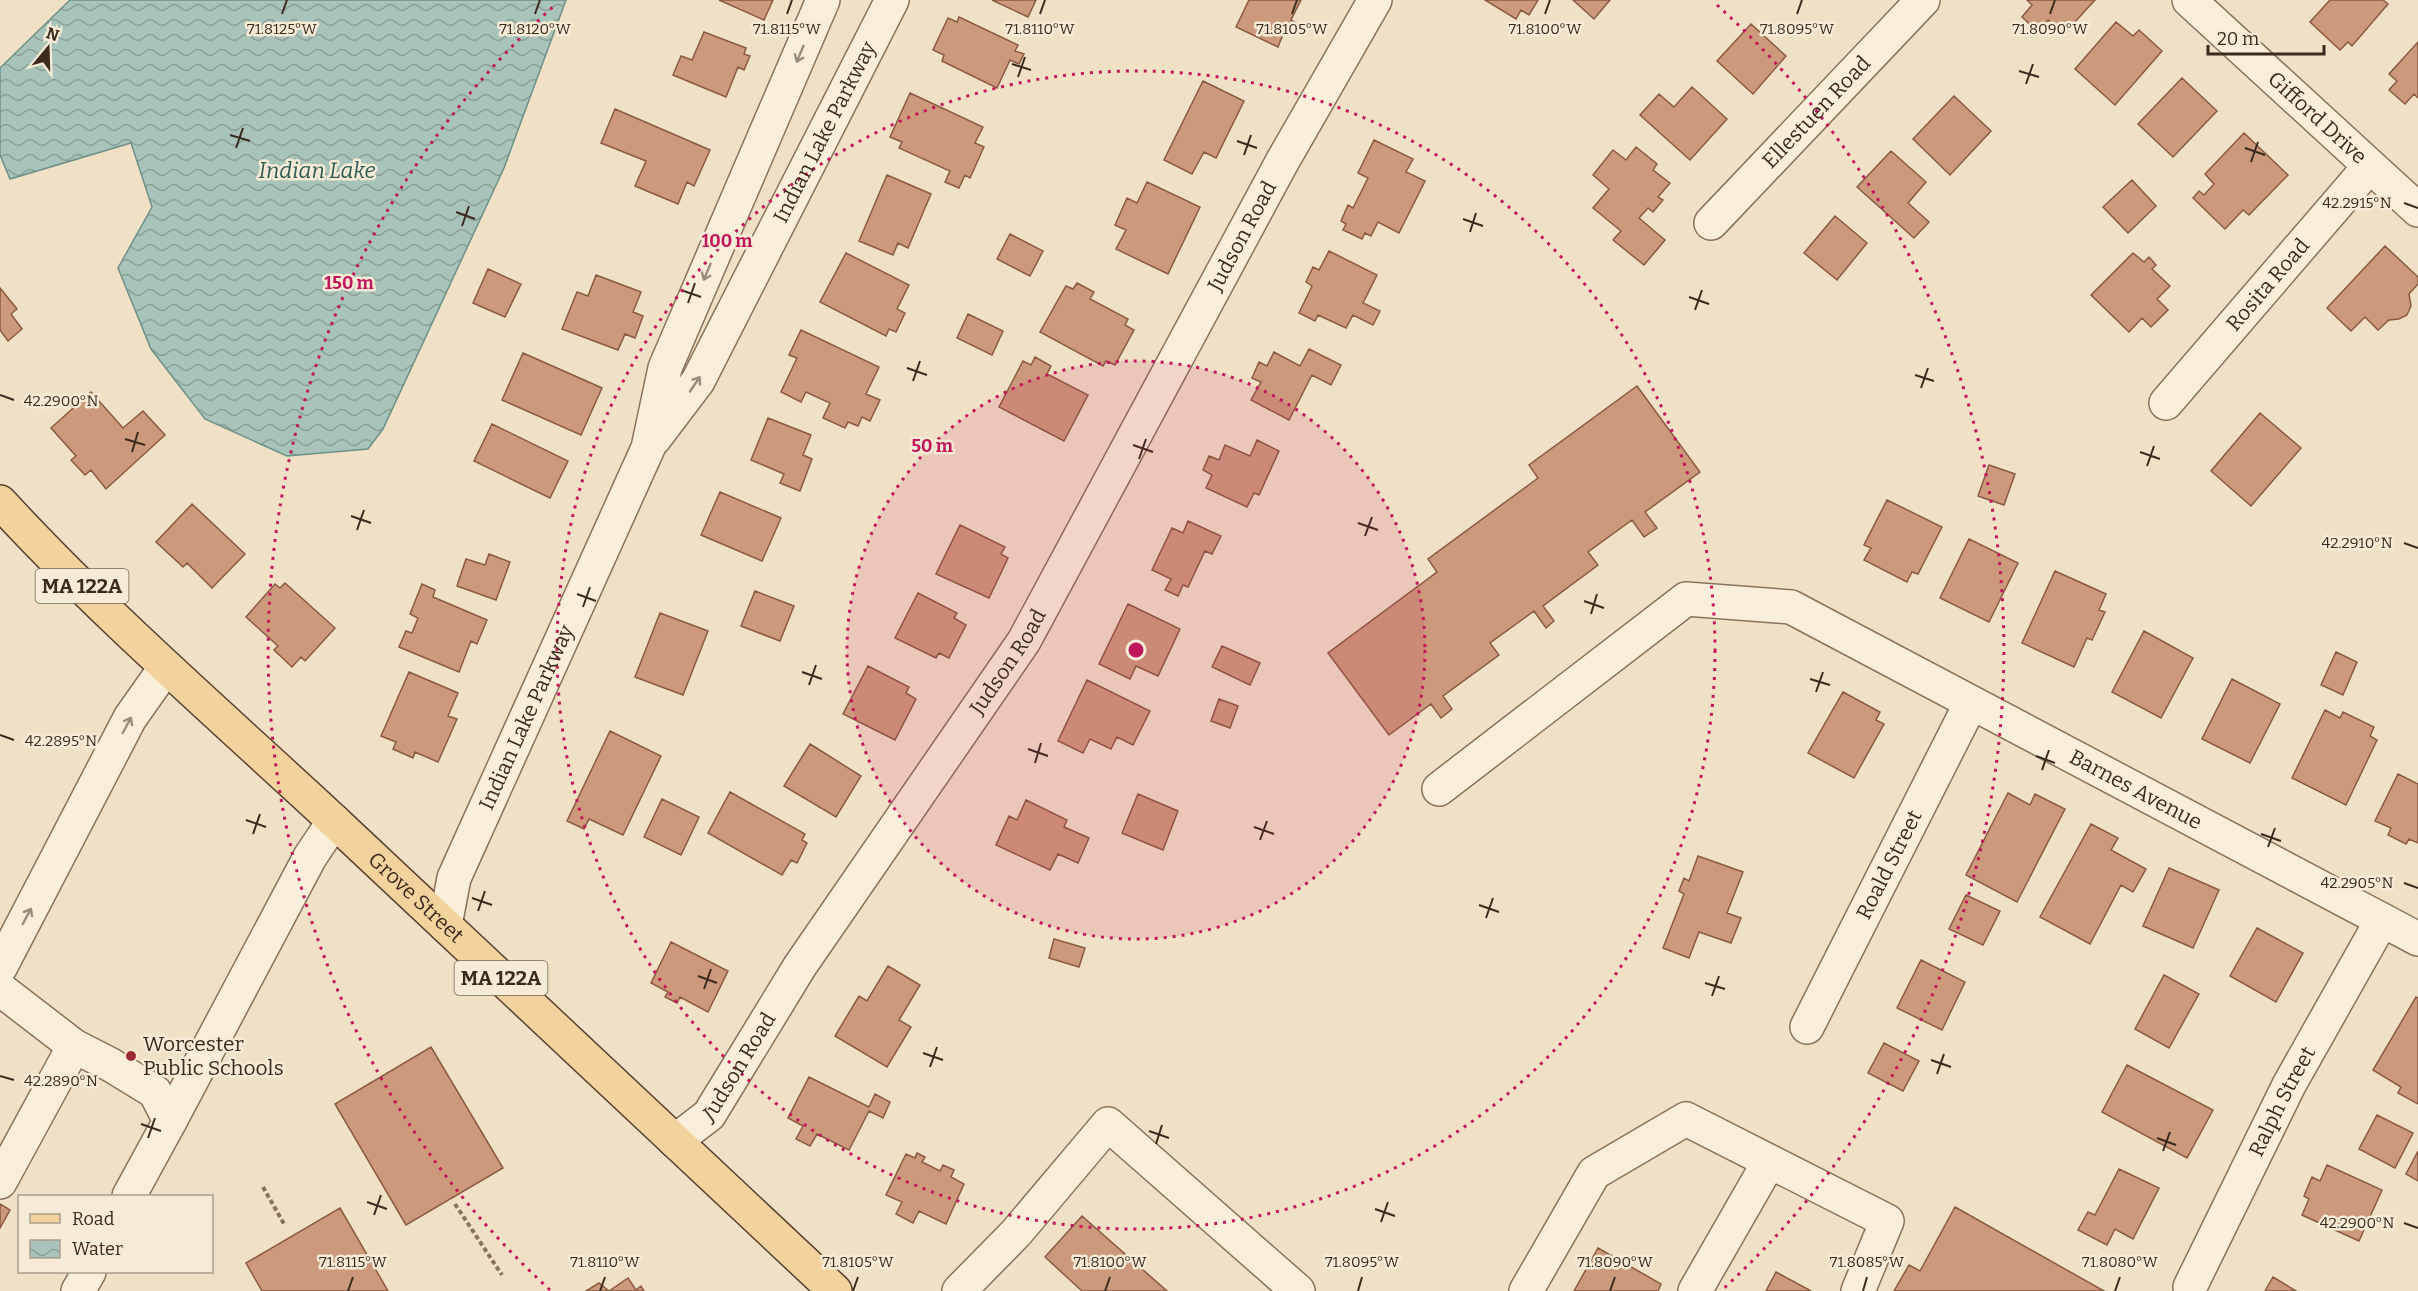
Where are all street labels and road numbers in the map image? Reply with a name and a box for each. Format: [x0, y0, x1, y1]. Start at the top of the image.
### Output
street label: Indian Lake Parkway [768, 36, 882, 227]
street label: Ellestuen Road [1757, 50, 1876, 174]
street label: Gifford Drive [2262, 66, 2372, 169]
street label: Judson Road [1201, 177, 1282, 296]
street label: Rosita Road [2221, 233, 2315, 337]
road number: MA 122A [36, 569, 128, 603]
street label: Judson Road [964, 604, 1052, 721]
street label: Indian Lake Parkway [473, 620, 580, 814]
street label: Barnes Avenue [2065, 744, 2207, 835]
street label: Roald Street [1851, 805, 1928, 924]
street label: Grove Street [363, 846, 470, 949]
road number: MA 122A [454, 961, 548, 995]
street label: Judson Road [698, 1008, 781, 1128]
street label: Ralph Street [2243, 1042, 2321, 1161]

